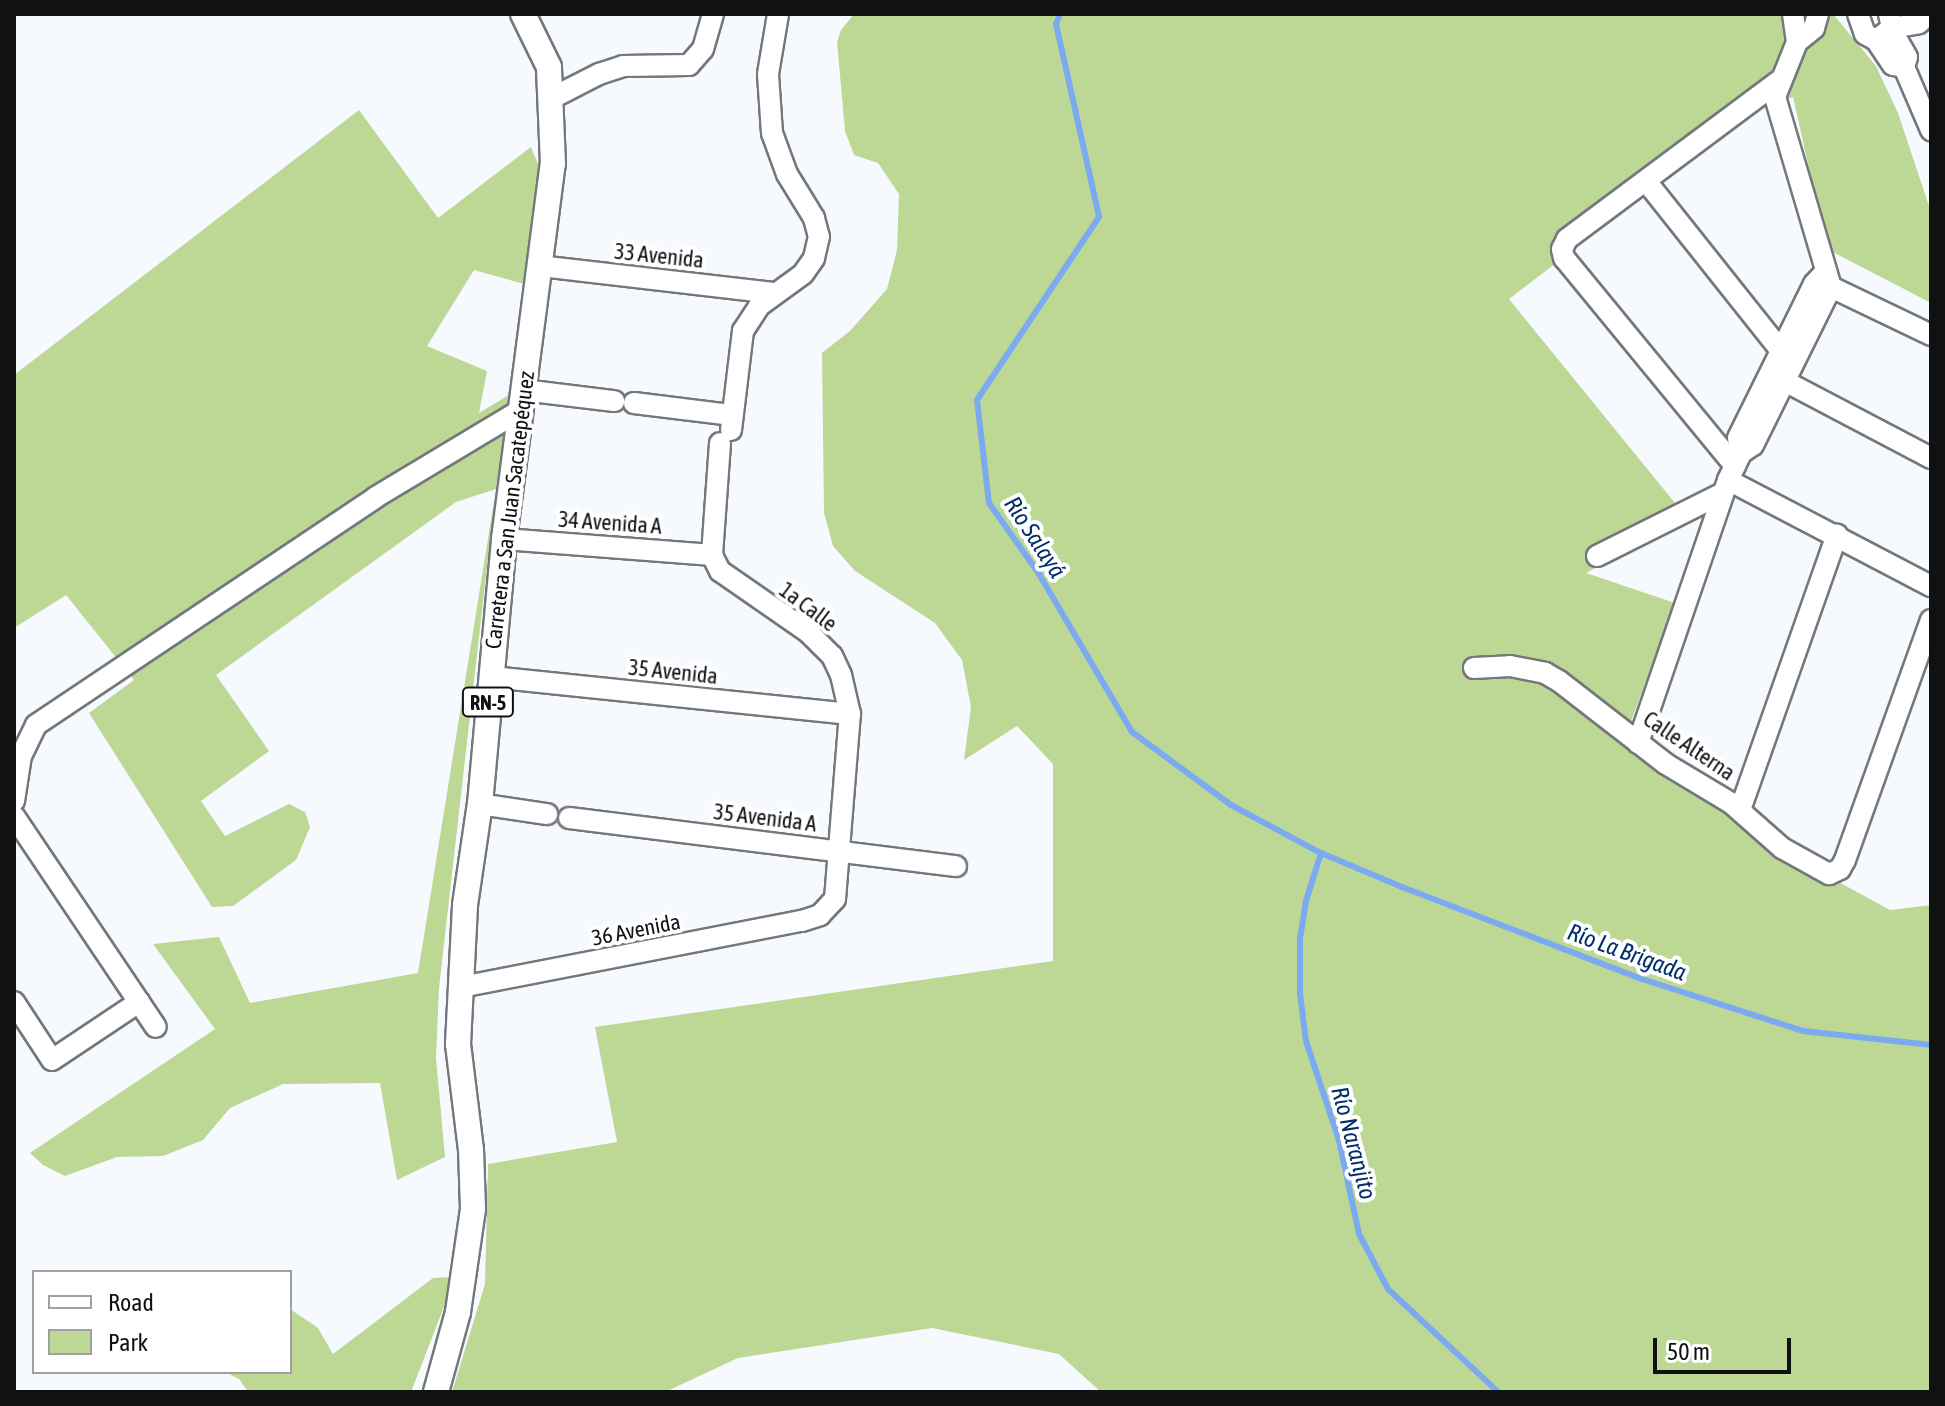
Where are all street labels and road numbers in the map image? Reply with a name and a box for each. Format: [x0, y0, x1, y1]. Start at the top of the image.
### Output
street label: 33 Avenida [613, 238, 705, 274]
street label: Carretera a San Juan Sacatepéquez [480, 370, 540, 650]
street label: 34 Avenida A [557, 506, 663, 540]
street label: 1a Calle [774, 577, 842, 637]
street label: 35 Avenida [627, 654, 719, 690]
road number: RN-5 [460, 686, 516, 718]
street label: Calle Alterna [1638, 706, 1740, 786]
street label: 35 Avenida A [712, 799, 818, 837]
street label: 36 Avenida [589, 908, 683, 952]

